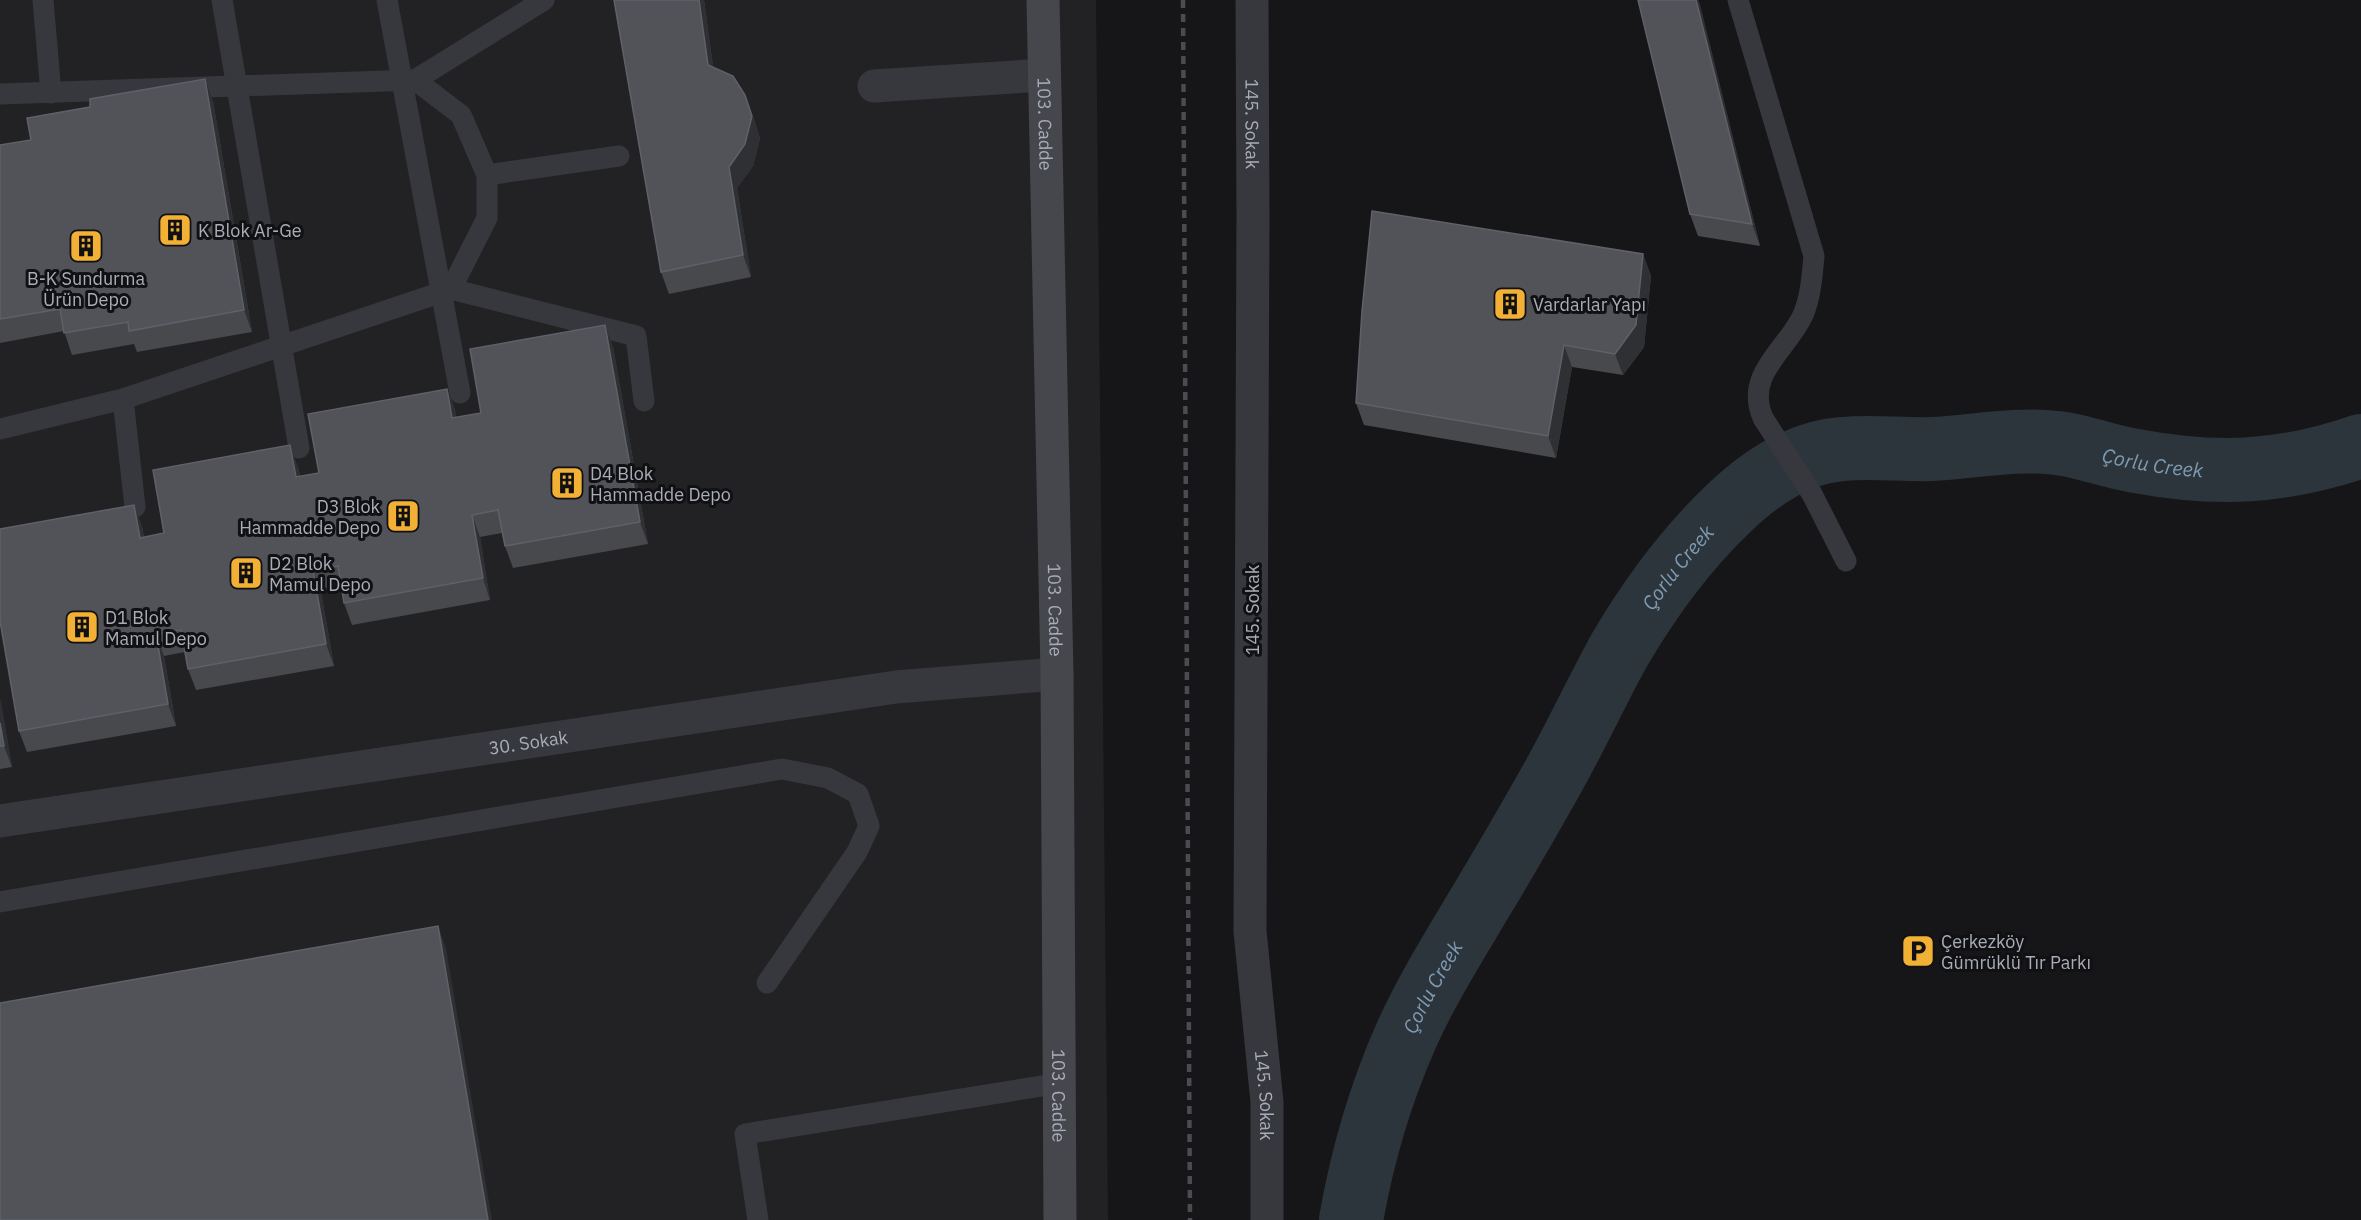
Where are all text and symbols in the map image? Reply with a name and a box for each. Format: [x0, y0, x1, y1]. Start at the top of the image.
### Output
street label: 103. Cadde [1033, 77, 1058, 171]
street label: 145. Sokak [1241, 79, 1264, 170]
building icon: K Blok Ar-Ge [157, 212, 193, 248]
place label: K Blok Ar-Ge [198, 219, 302, 242]
building icon: B-K Sundurma Ürün Depo [68, 228, 104, 264]
place label: B-K Sundurma Ürün Depo [27, 267, 145, 311]
building icon: Vardarlar Yapı [1492, 286, 1528, 322]
place label: Vardarlar Yapı [1533, 293, 1646, 316]
water label: Çorlu Creek [2099, 440, 2205, 483]
place label: D4 Blok Hammadde Depo [590, 462, 731, 506]
building icon: D4 Blok Hammadde Depo [549, 465, 585, 501]
place label: D3 Blok Hammadde Depo [239, 495, 381, 539]
building icon: D3 Blok Hammadde Depo [385, 498, 421, 534]
water label: Çorlu Creek [1635, 518, 1720, 615]
place label: D2 Blok Mamul Depo [269, 552, 371, 596]
building icon: D2 Blok Mamul Depo [228, 555, 264, 591]
street label: 103. Cadde [1043, 563, 1068, 657]
street label: 145. Sokak [1241, 564, 1264, 655]
place label: D1 Blok Mamul Depo [105, 606, 207, 650]
building icon: D1 Blok Mamul Depo [64, 609, 100, 645]
street label: 30. Sokak [487, 725, 570, 759]
place label: Çerkezköy Gümrüklü Tır Parkı [1941, 930, 2091, 974]
parking icon: Çerkezköy Gümrüklü Tır Parkı [1900, 933, 1936, 969]
water label: Çorlu Creek [1396, 935, 1468, 1037]
street label: 103. Cadde [1048, 1049, 1071, 1143]
street label: 145. Sokak [1250, 1049, 1279, 1141]

